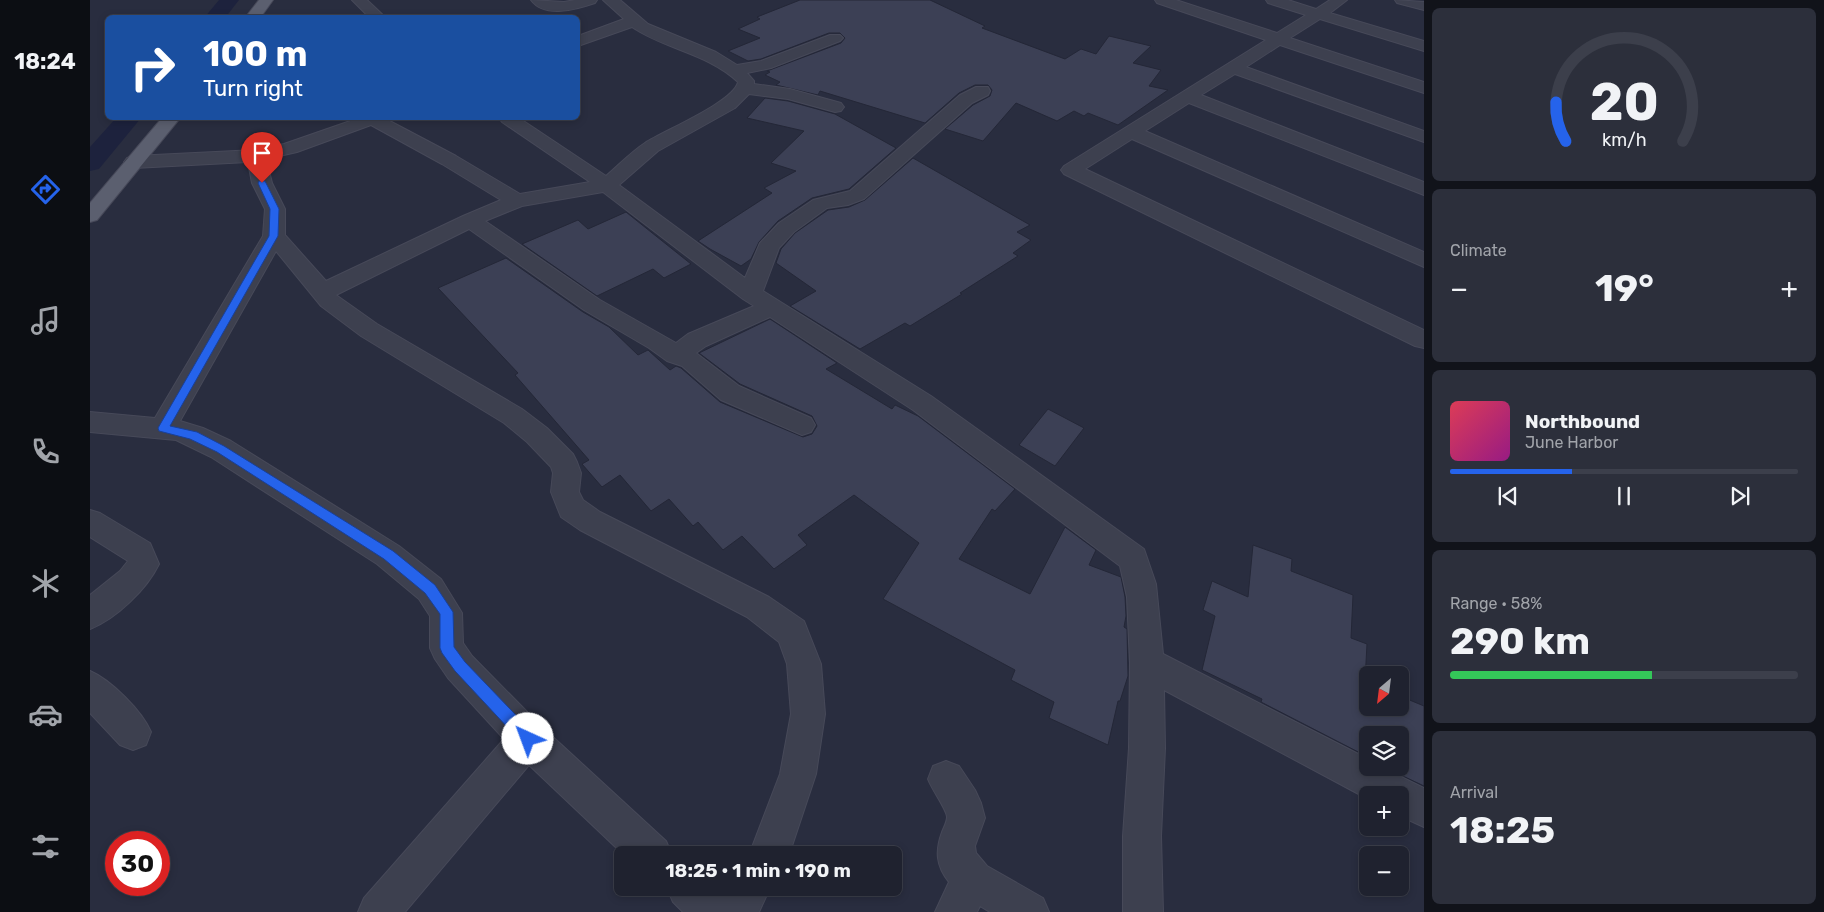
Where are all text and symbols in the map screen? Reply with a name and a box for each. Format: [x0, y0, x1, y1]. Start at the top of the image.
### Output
text: 100 m [203, 33, 308, 75]
icon: right [120, 35, 185, 100]
text: 18:24 [14, 48, 76, 75]
text: 20 [1589, 71, 1659, 133]
text: Turn right [203, 75, 303, 102]
text: km/h [1602, 129, 1646, 150]
pin [241, 132, 283, 183]
icon: arrive [248, 139, 276, 167]
icon: directions [28, 172, 63, 207]
text: Climate [1450, 241, 1507, 260]
text: 19° [1595, 265, 1654, 311]
text: − [1450, 272, 1468, 305]
text: + [1781, 272, 1798, 305]
icon: music [28, 303, 63, 338]
text: Northbound [1525, 410, 1640, 433]
text: June Harbor [1525, 433, 1618, 452]
icon: phone [28, 434, 63, 469]
icon: previous [1494, 482, 1522, 510]
icon: pause [1610, 482, 1638, 510]
icon: next [1726, 482, 1754, 510]
icon: climate [28, 566, 63, 601]
text: Range · 58% [1450, 594, 1543, 613]
text: 290 km [1450, 618, 1590, 664]
north arrow [1359, 666, 1409, 716]
map controls [1359, 666, 1409, 896]
icon: car [28, 697, 63, 732]
position arrow [501, 712, 553, 764]
button: layers [1359, 726, 1409, 776]
text: Arrival [1450, 783, 1498, 802]
button: + [1359, 786, 1409, 836]
text: 18:25 [1450, 807, 1555, 853]
icon: filters [28, 829, 63, 864]
speed limit sign: 30 [105, 831, 170, 896]
button: − [1359, 846, 1409, 896]
text: 18:25 · 1 min · 190 m [665, 859, 851, 882]

